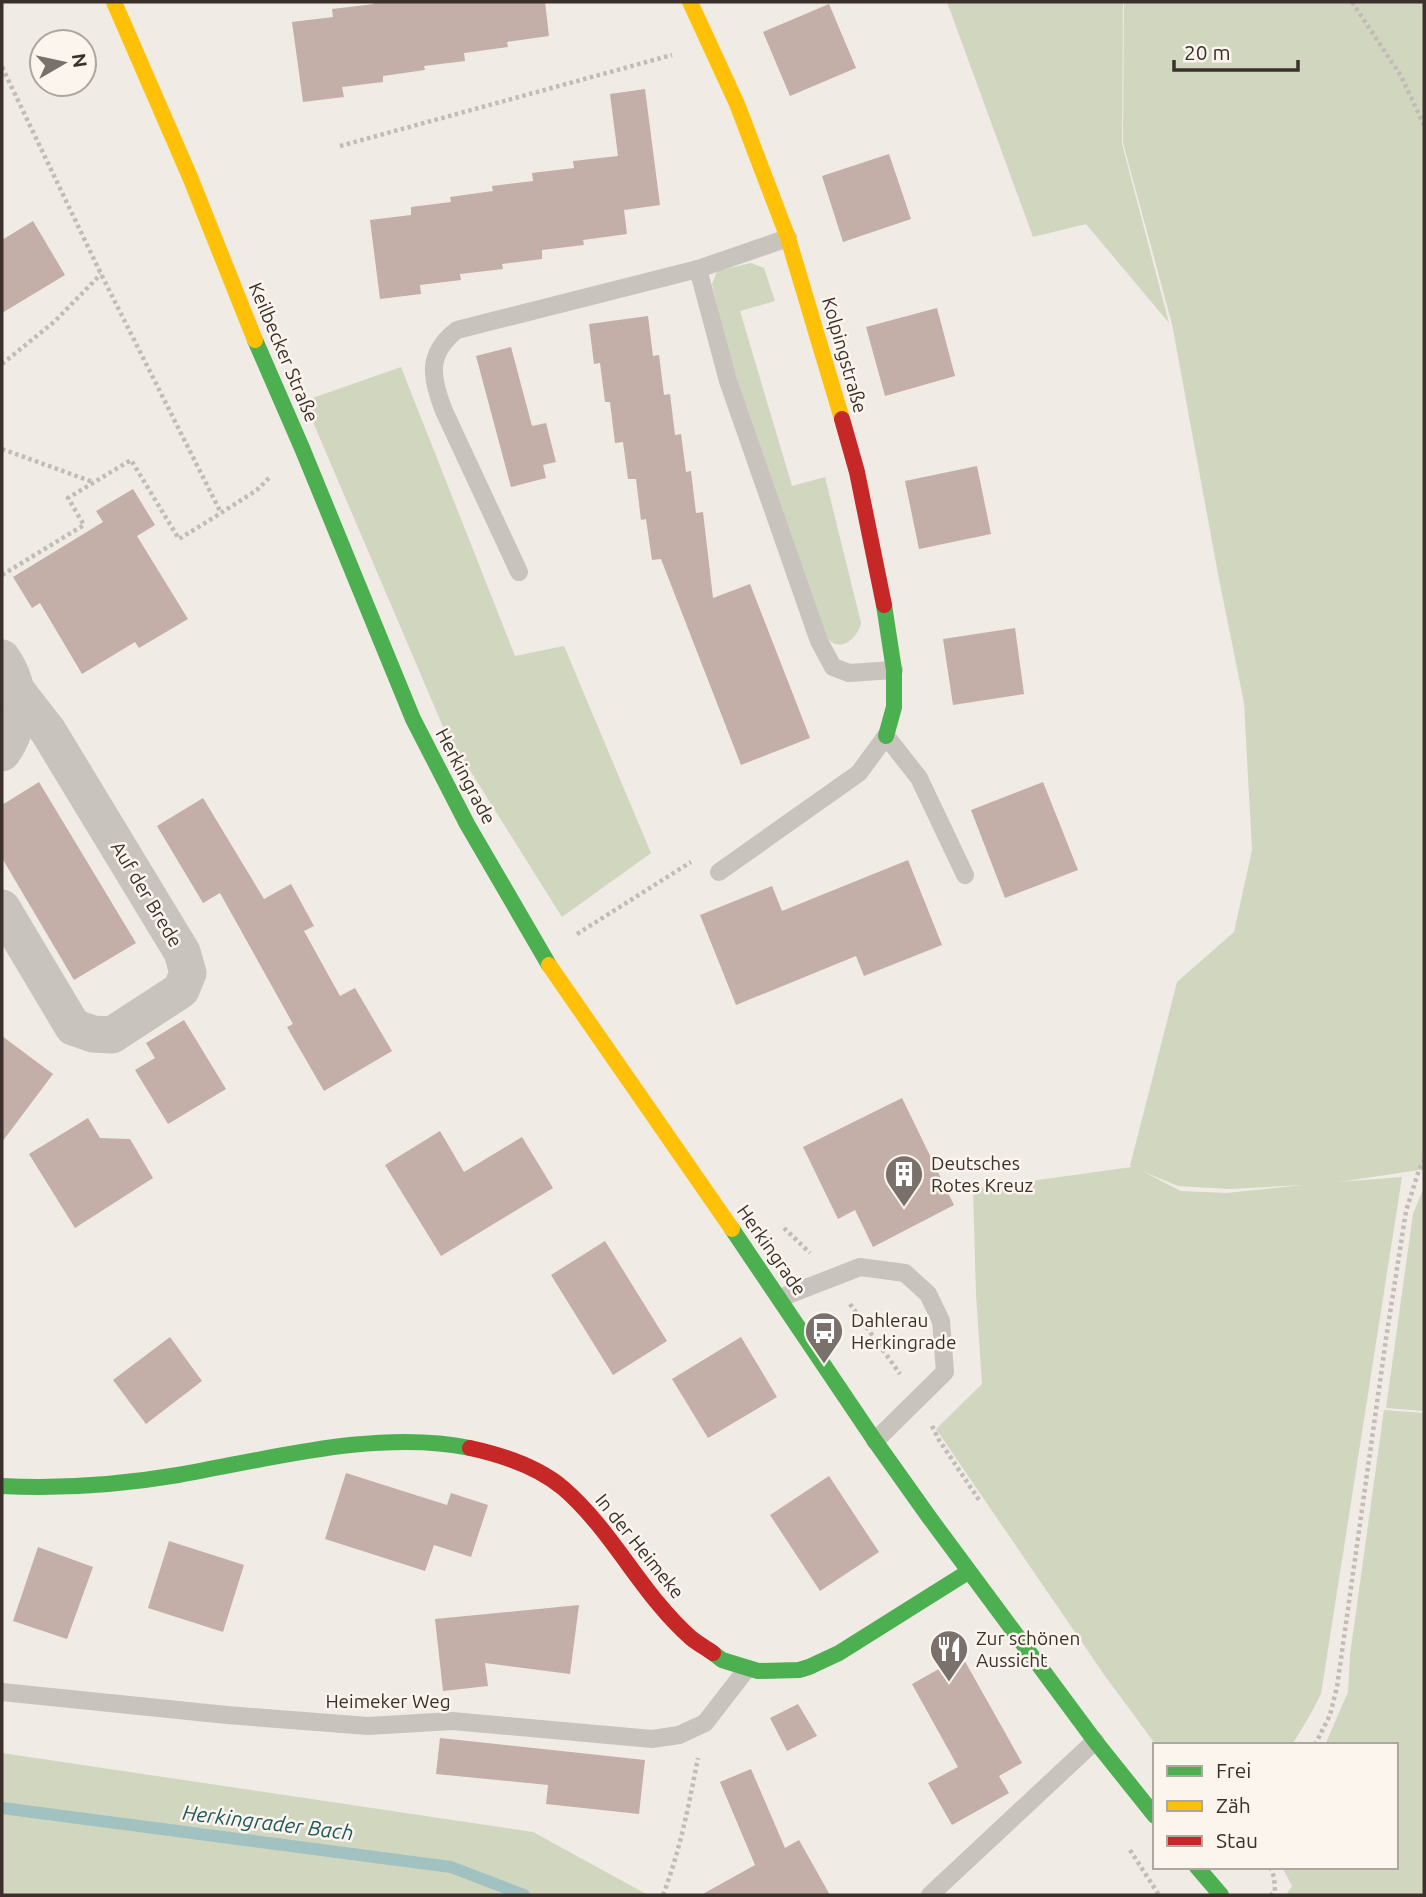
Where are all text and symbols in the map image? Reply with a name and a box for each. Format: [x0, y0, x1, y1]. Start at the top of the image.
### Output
north arrow [28, 28, 98, 98]
scale bar [1174, 28, 1298, 72]
text: 20 m [1184, 40, 1231, 64]
text: N [68, 52, 92, 69]
street label: Keilbecker Straße [245, 279, 323, 425]
street label: Kolpingstraße [818, 295, 872, 415]
street label: Herkingrade [432, 724, 500, 828]
street label: Auf der Brede [107, 837, 187, 951]
place label: Deutsches Rotes Kreuz [931, 1152, 1034, 1196]
building icon: Deutsches Rotes Kreuz [883, 1153, 925, 1208]
street label: Herkingrade [733, 1200, 811, 1300]
place label: Dahlerau Herkingrade [851, 1309, 956, 1353]
bus stop icon: Dahlerau Herkingrade [803, 1310, 845, 1365]
street label: In der Heimeke [591, 1489, 689, 1603]
place label: Zur schönen Aussicht [976, 1627, 1080, 1671]
restaurant icon: Zur schönen Aussicht [928, 1628, 970, 1683]
street label: Heimeker Weg [325, 1690, 451, 1712]
legend [1153, 1743, 1398, 1869]
text: Frei [1216, 1758, 1251, 1782]
text: Zäh [1216, 1793, 1251, 1817]
water label: Herkingrader Bach [181, 1800, 355, 1844]
text: Stau [1216, 1828, 1258, 1852]

